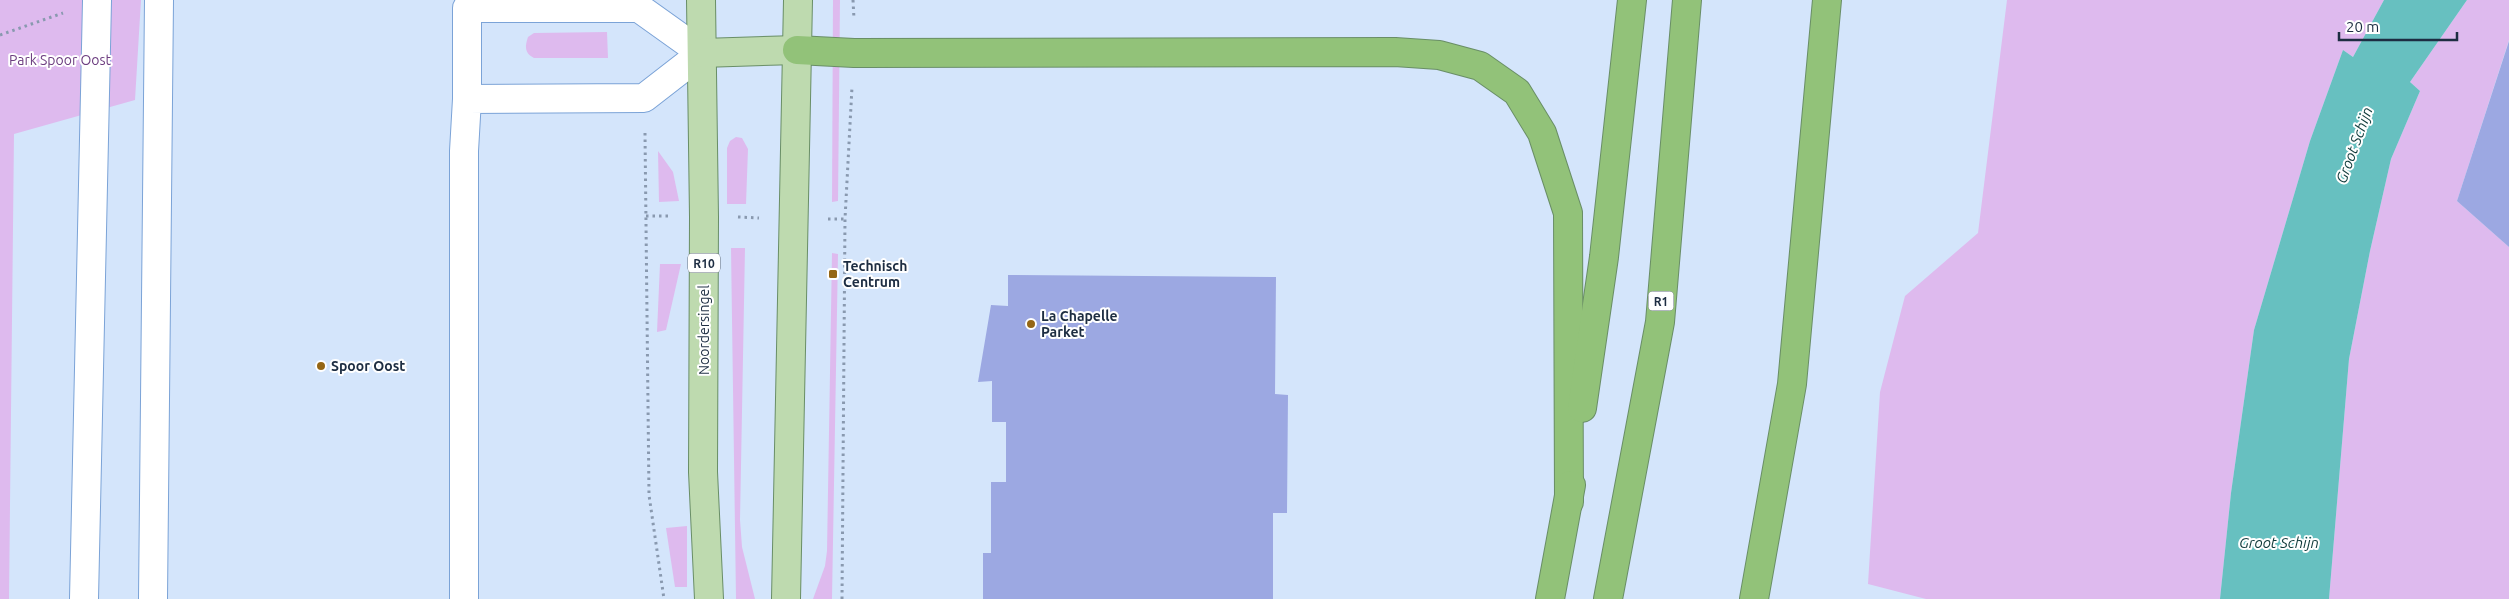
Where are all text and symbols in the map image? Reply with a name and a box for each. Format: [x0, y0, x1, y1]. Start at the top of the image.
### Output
scale bar [2339, 10, 2456, 42]
text: 20 m [2346, 18, 2379, 35]
park label: Park Spoor Oost [9, 52, 112, 68]
water label: Groot Schijn [2332, 105, 2376, 185]
road number: R10 [688, 254, 720, 272]
place label: Technisch Centrum [843, 258, 907, 290]
marker: Technisch Centrum [827, 268, 839, 280]
street label: Noordersingel [696, 285, 712, 375]
road number: R1 [1648, 292, 1674, 310]
place label: La Chapelle Parket [1041, 308, 1118, 340]
marker: La Chapelle Parket [1025, 318, 1037, 330]
place label: Spoor Oost [331, 358, 405, 374]
marker: Spoor Oost [315, 360, 327, 372]
water label: Groot Schijn [2239, 534, 2319, 551]

